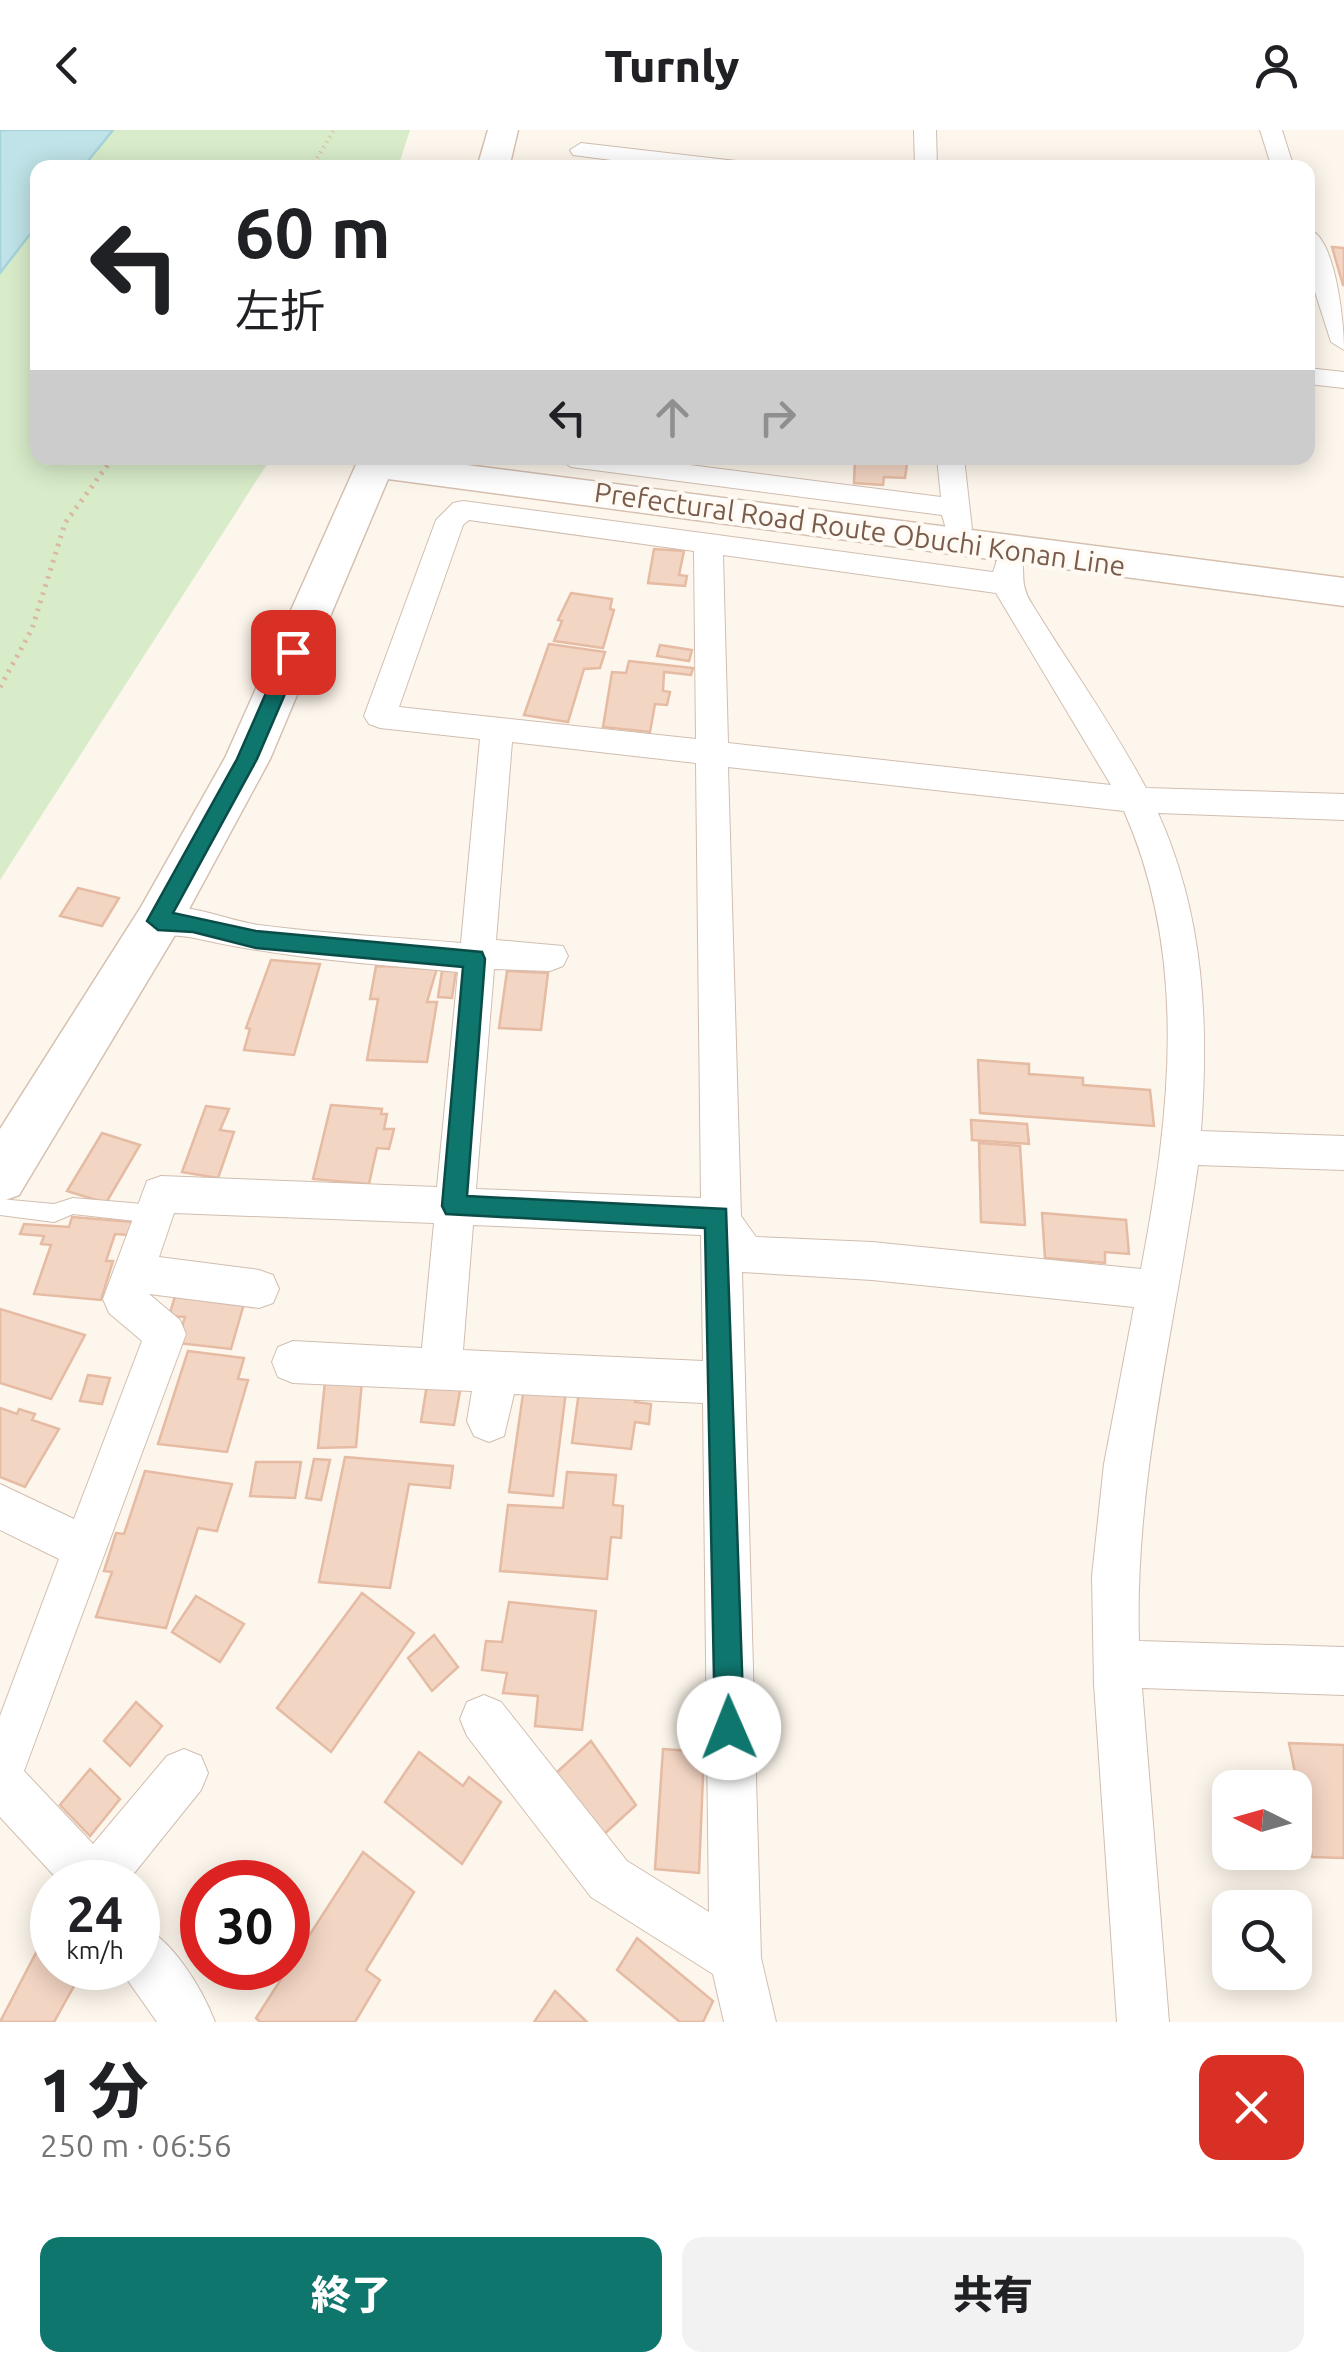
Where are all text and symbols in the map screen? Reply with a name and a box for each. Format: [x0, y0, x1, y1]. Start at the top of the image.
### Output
icon: back [40, 38, 95, 93]
icon: person [1249, 38, 1304, 93]
text: Turnly [605, 40, 739, 91]
text: 60 m [235, 193, 391, 271]
icon: left [70, 200, 200, 330]
text: 左折 [235, 285, 325, 336]
icon: left [540, 390, 595, 445]
icon: ahead [645, 390, 700, 445]
icon: right [750, 390, 805, 445]
street label: Prefectural Road Route Obuchi Konan Line [593, 476, 1128, 581]
pin [251, 610, 336, 695]
icon: arrive [266, 625, 321, 680]
position arrow [677, 1676, 781, 1780]
north arrow [1212, 1770, 1312, 1870]
map controls [1212, 1770, 1312, 1990]
speed limit sign: 30 [180, 1860, 310, 1990]
text: 24 [67, 1885, 123, 1941]
button: search [1212, 1890, 1312, 1990]
text: km/h [66, 1936, 124, 1964]
button: close [1199, 2055, 1304, 2160]
text: 1 分 [40, 2056, 148, 2123]
text: 250 m · 06:56 [40, 2127, 232, 2163]
button: 終了 [40, 2237, 662, 2352]
button: 共有 [682, 2237, 1304, 2352]

